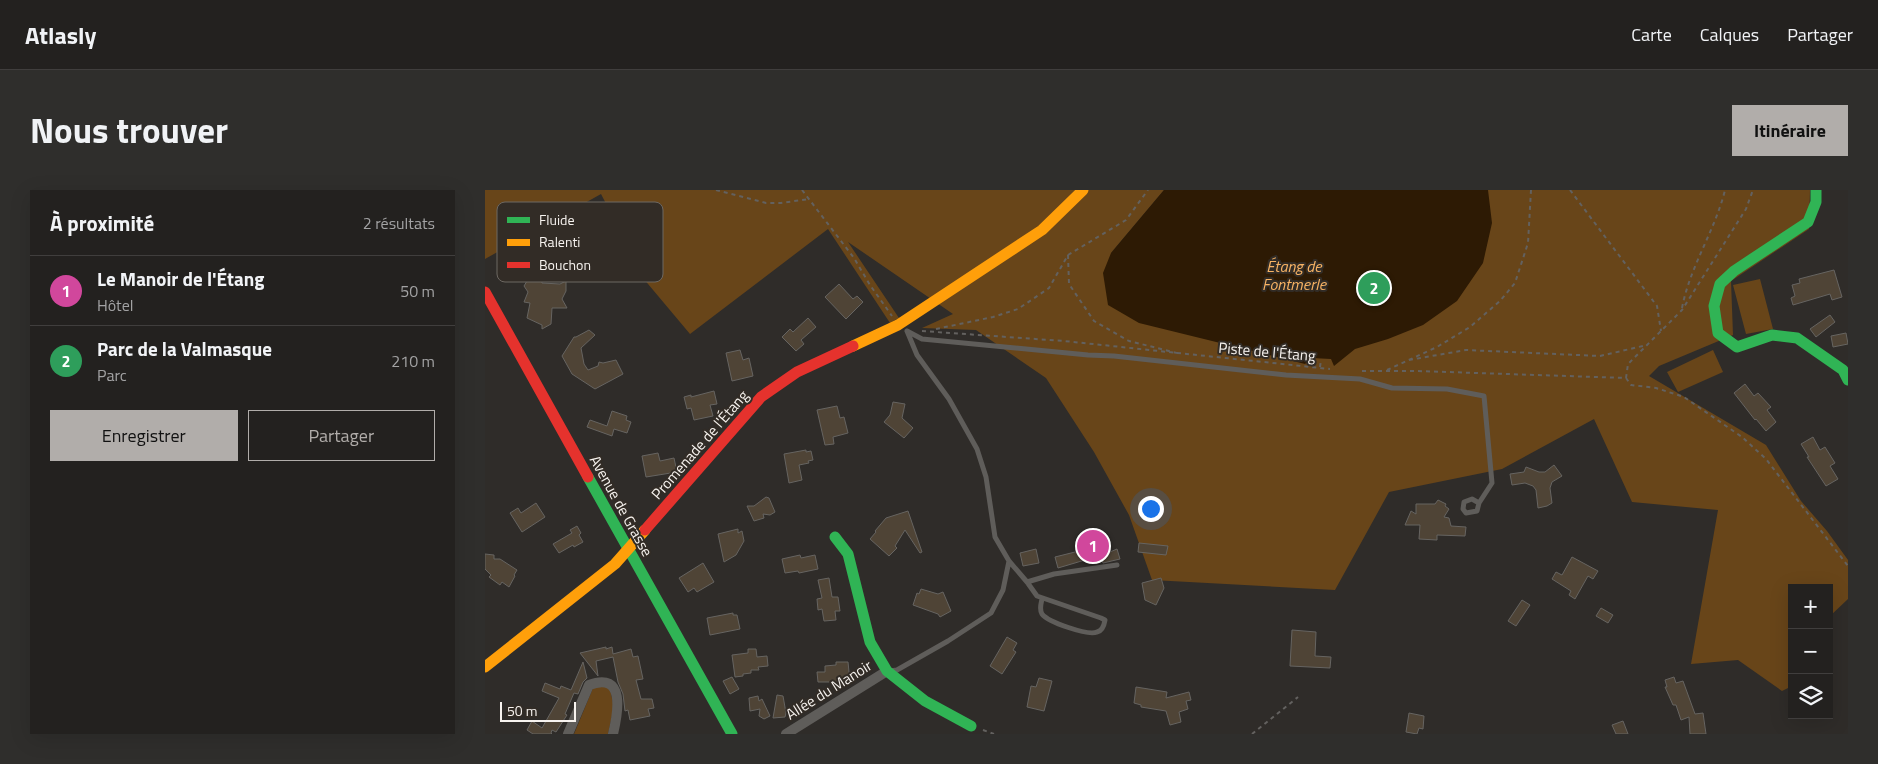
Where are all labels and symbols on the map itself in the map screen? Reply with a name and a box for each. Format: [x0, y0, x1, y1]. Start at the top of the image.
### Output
legend [497, 202, 663, 282]
text: Fluide [539, 209, 575, 230]
text: Ralenti [539, 231, 580, 252]
text: Bouchon [539, 254, 591, 275]
water label: Étang de Fontmerle [1262, 254, 1328, 296]
pin: 2 [1358, 269, 1390, 307]
street label: Piste de l'Étang [1218, 336, 1317, 367]
street label: Promenade de l'Étang [646, 385, 754, 504]
street label: Avenue de Grasse [584, 451, 659, 561]
your location [1138, 496, 1164, 522]
pin: 1 [1077, 527, 1109, 565]
street label: Allée du Manoir [781, 654, 876, 725]
scale bar [500, 699, 576, 722]

